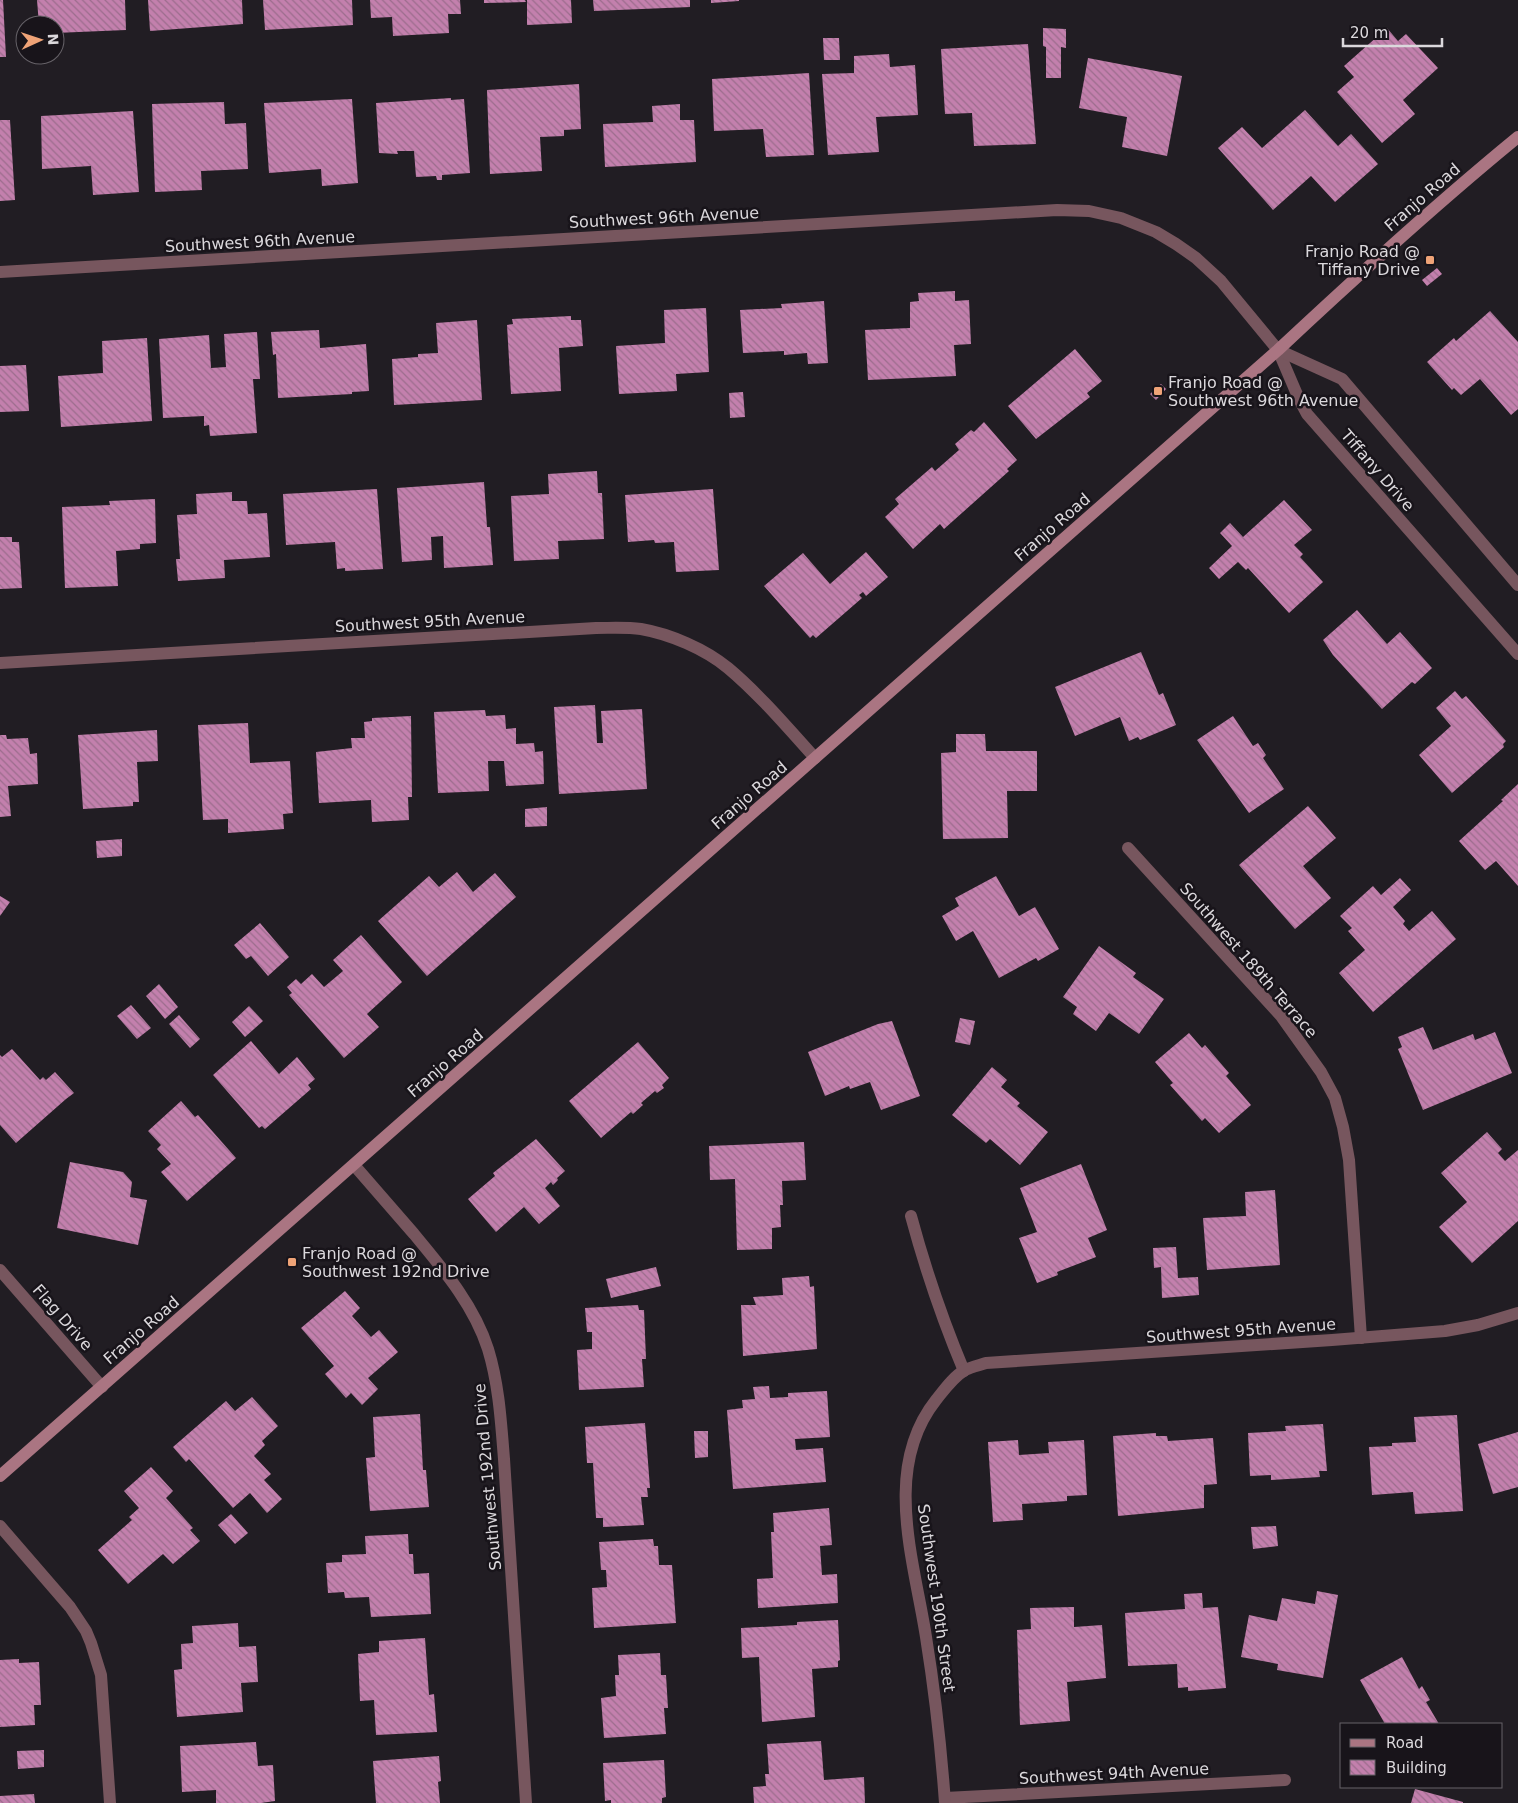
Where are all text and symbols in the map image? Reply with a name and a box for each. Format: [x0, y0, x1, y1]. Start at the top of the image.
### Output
north arrow [15, 15, 65, 65]
scale bar [1343, 15, 1442, 47]
text: 20 m [1350, 24, 1388, 42]
text: N [45, 33, 61, 46]
street label: Franjo Road [1381, 159, 1464, 235]
street label: Southwest 96th Avenue [568, 203, 760, 232]
street label: Southwest 96th Avenue [164, 227, 356, 256]
place label: Franjo Road @ Tiffany Drive [1305, 242, 1420, 279]
marker: Franjo Road @ Tiffany Drive [1424, 254, 1436, 266]
place label: Franjo Road @ Southwest 96th Avenue [1168, 373, 1358, 410]
marker: Franjo Road @ Southwest 96th Avenue [1152, 385, 1164, 397]
street label: Tiffany Drive [1336, 425, 1418, 515]
street label: Franjo Road [1011, 489, 1094, 565]
street label: Southwest 95th Avenue [334, 607, 526, 636]
street label: Franjo Road [708, 757, 791, 833]
street label: Southwest 189th Terrace [1176, 879, 1321, 1042]
street label: Franjo Road [404, 1025, 487, 1101]
place label: Franjo Road @ Southwest 192nd Drive [302, 1244, 490, 1281]
marker: Franjo Road @ Southwest 192nd Drive [286, 1256, 298, 1268]
street label: Flag Drive [29, 1280, 96, 1354]
street label: Franjo Road [100, 1292, 183, 1368]
street label: Southwest 95th Avenue [1145, 1314, 1337, 1347]
street label: Southwest 192nd Drive [470, 1383, 505, 1571]
street label: Southwest 190th Street [914, 1503, 959, 1693]
legend [1340, 1723, 1503, 1788]
text: Road [1386, 1734, 1424, 1752]
street label: Southwest 94th Avenue [1018, 1759, 1210, 1788]
text: Building [1386, 1759, 1447, 1777]

